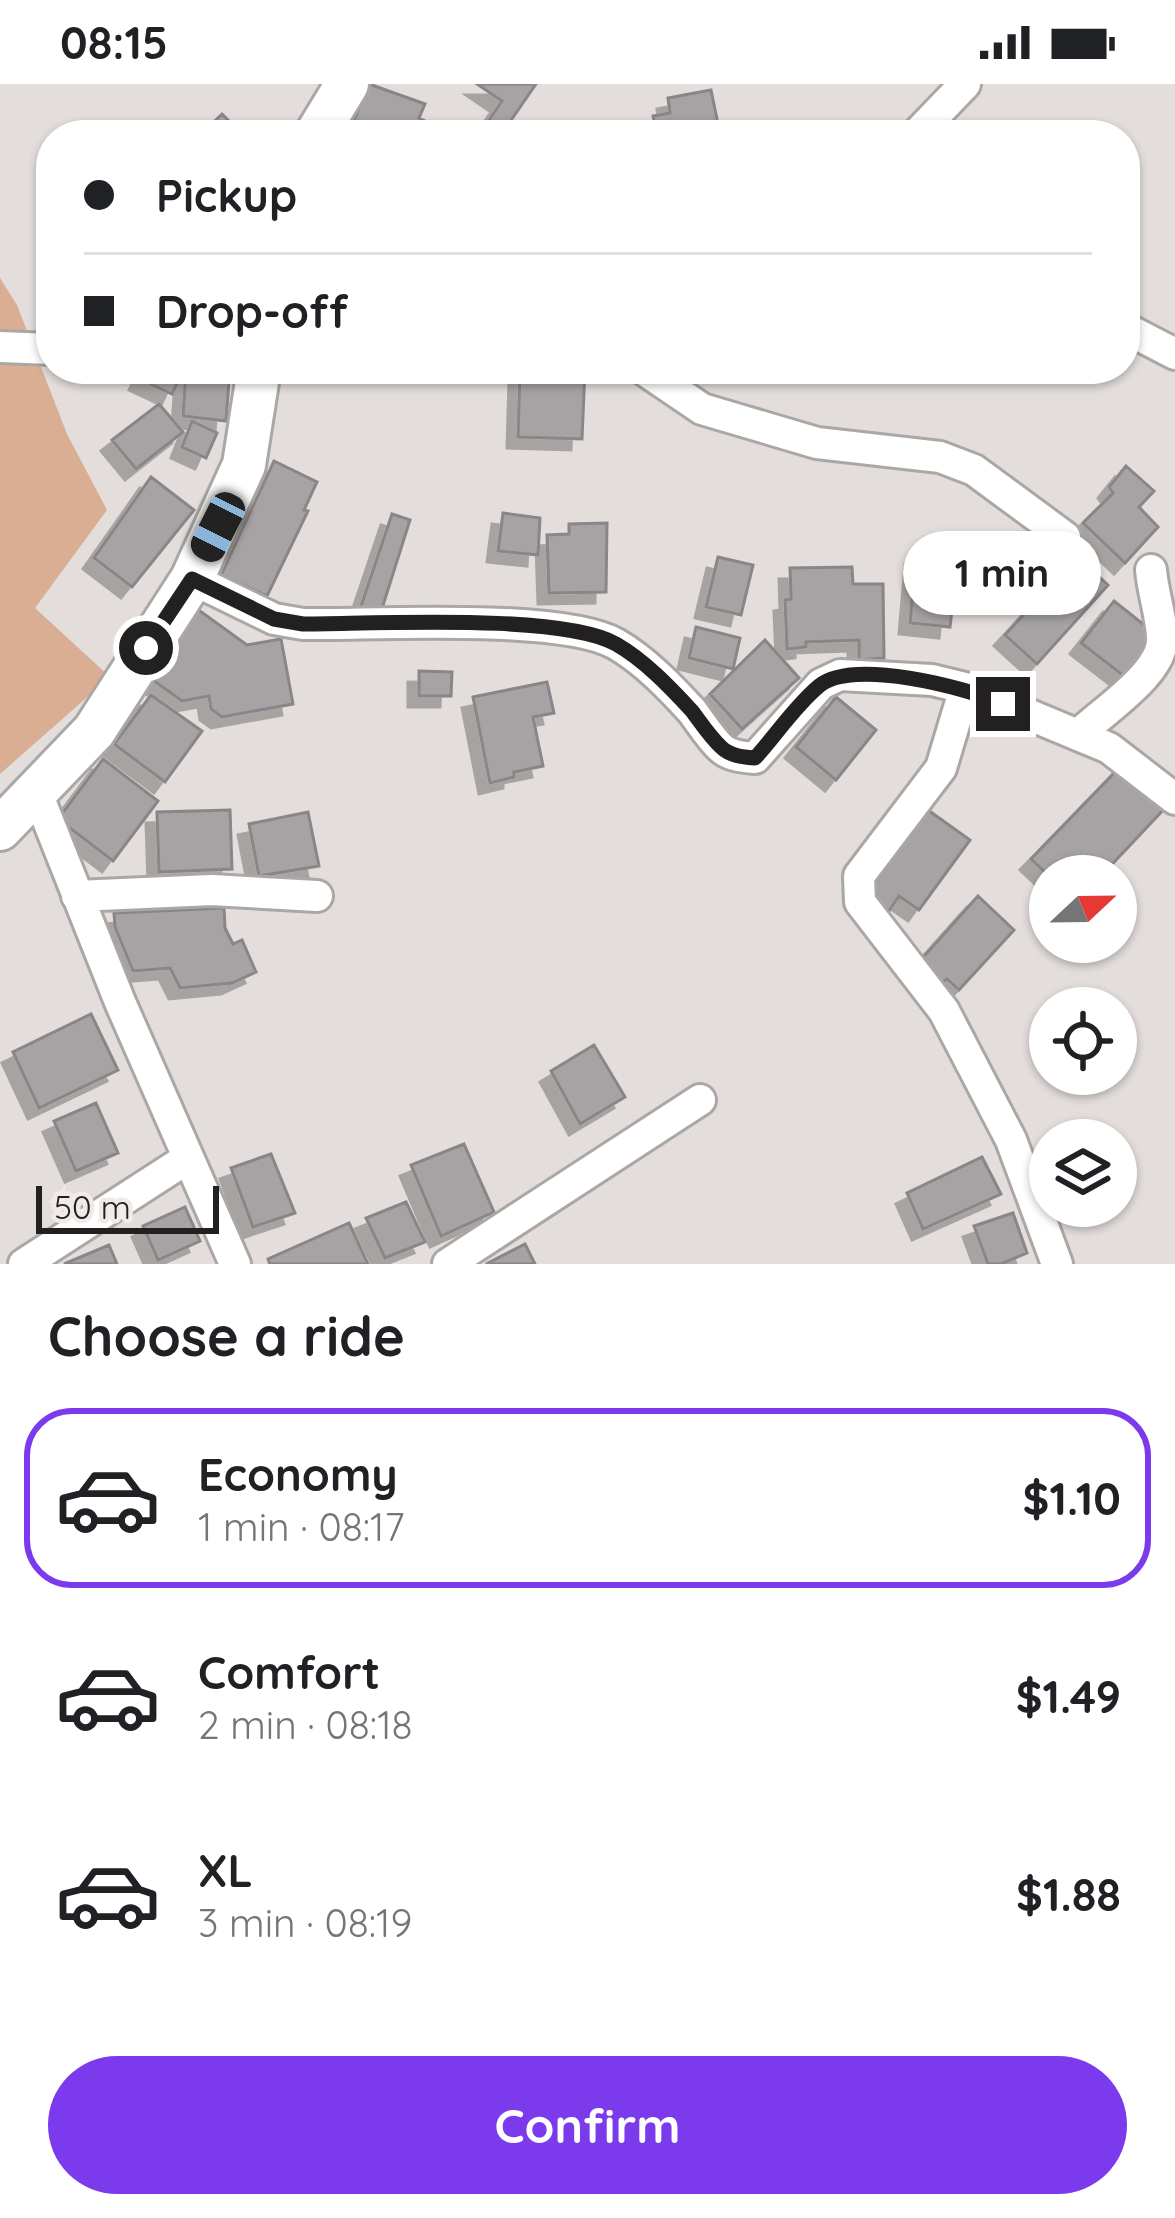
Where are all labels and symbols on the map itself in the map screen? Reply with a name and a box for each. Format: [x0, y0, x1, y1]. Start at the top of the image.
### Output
car [186, 487, 250, 567]
callout: 1 min [904, 530, 1102, 614]
route start [119, 621, 173, 675]
route end [976, 677, 1030, 731]
north arrow [1029, 855, 1137, 963]
scale bar [36, 1180, 219, 1233]

